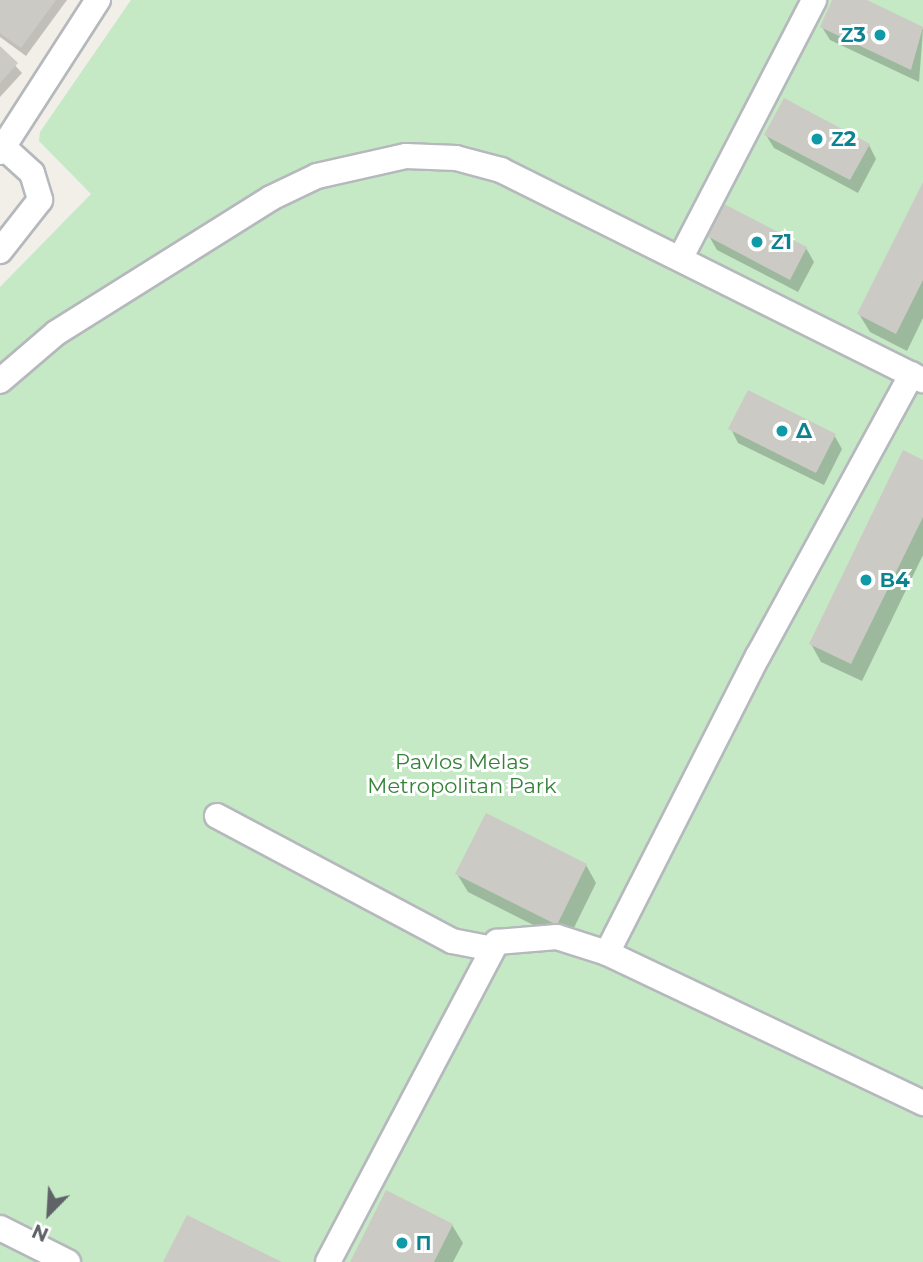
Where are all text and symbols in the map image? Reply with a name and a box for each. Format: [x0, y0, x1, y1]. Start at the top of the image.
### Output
place label: Ζ3 [841, 22, 866, 48]
marker: Ζ3 [872, 27, 888, 43]
place label: Ζ2 [831, 126, 856, 152]
marker: Ζ2 [809, 131, 825, 147]
place label: Ζ1 [771, 229, 792, 255]
marker: Ζ1 [749, 234, 765, 250]
place label: Δ [796, 418, 812, 444]
marker: Δ [774, 423, 790, 439]
place label: Β4 [880, 567, 910, 593]
marker: Β4 [858, 572, 874, 588]
park label: Pavlos Melas Metropolitan Park [367, 749, 557, 799]
north arrow [14, 1178, 84, 1248]
text: N [29, 1219, 52, 1246]
place label: Π [416, 1230, 431, 1256]
marker: Π [394, 1235, 410, 1251]

